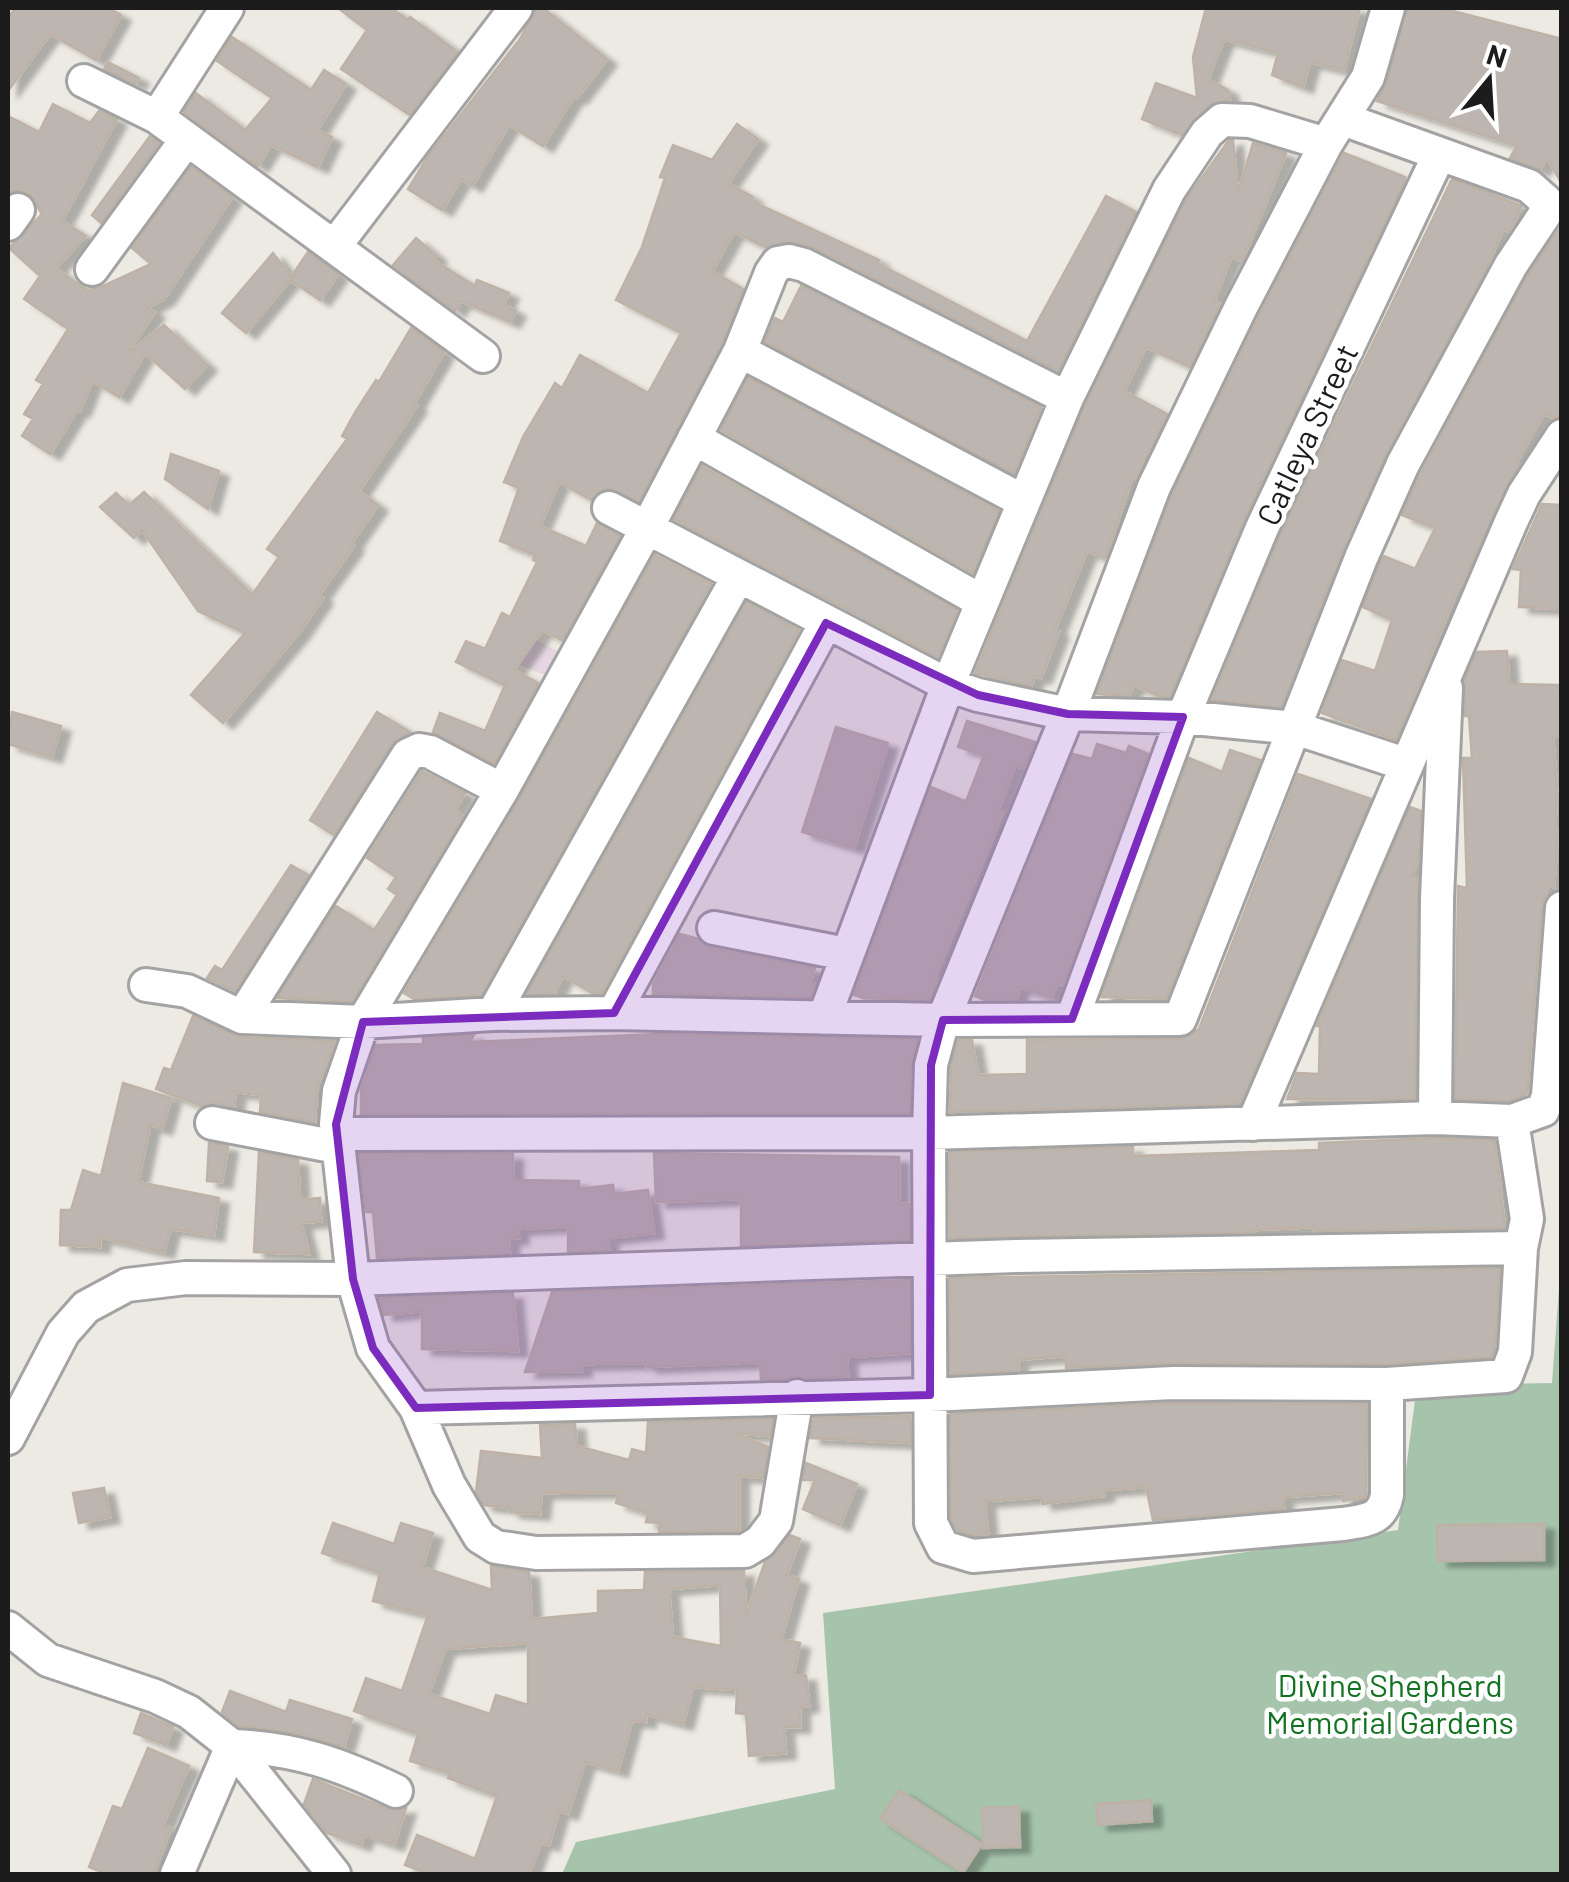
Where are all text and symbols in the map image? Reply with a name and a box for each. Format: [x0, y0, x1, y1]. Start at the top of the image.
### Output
north arrow [1439, 30, 1539, 130]
text: N [1483, 36, 1511, 74]
street label: Catleya Street [1247, 337, 1365, 531]
park label: Divine Shepherd Memorial Gardens [1266, 1665, 1514, 1740]

